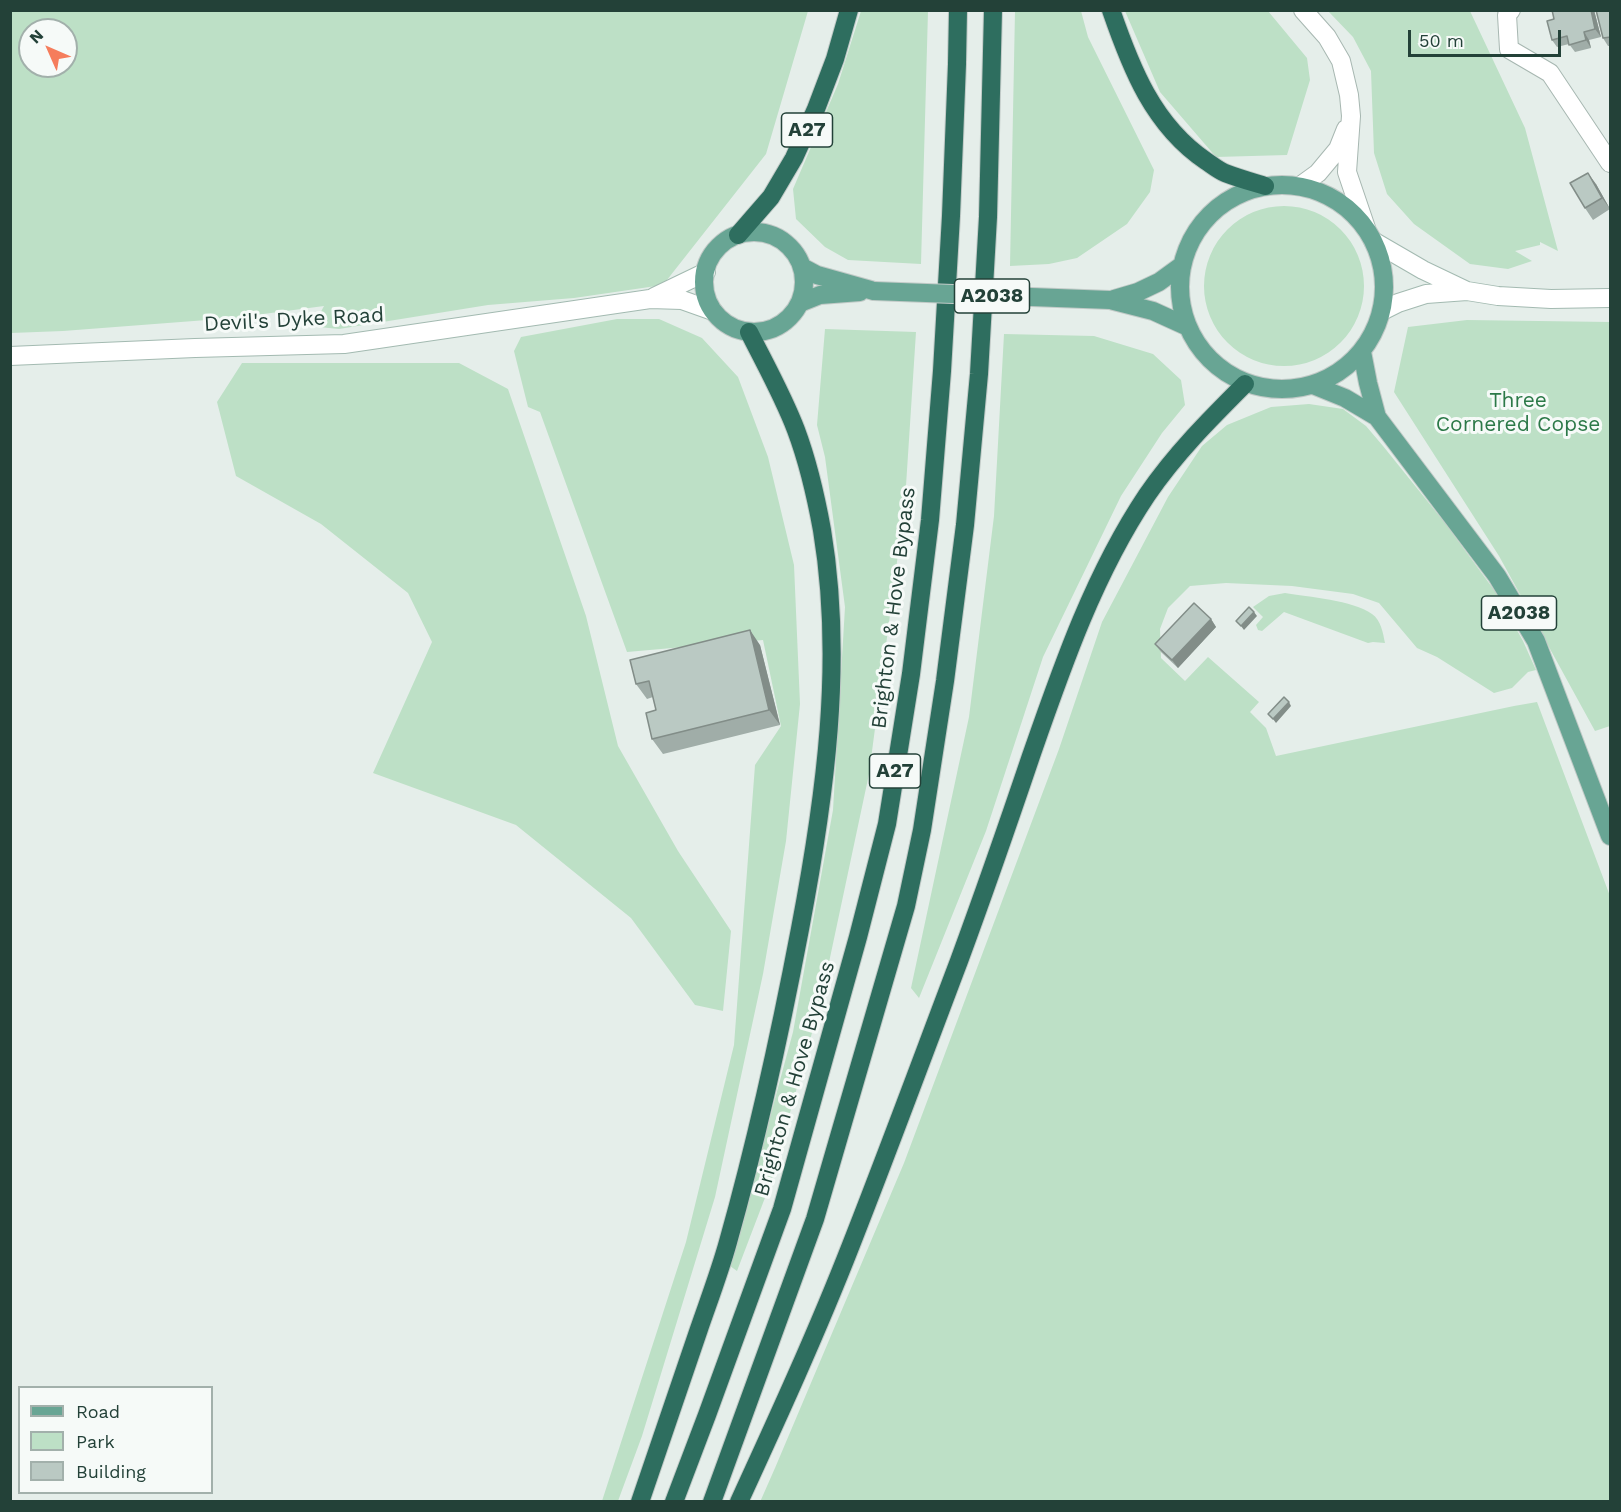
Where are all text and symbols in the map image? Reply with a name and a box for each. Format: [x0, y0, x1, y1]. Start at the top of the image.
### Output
north arrow [18, 18, 78, 78]
scale bar [1411, 18, 1564, 56]
text: N [25, 25, 47, 47]
text: 50 m [1419, 30, 1464, 51]
road number: A27 [782, 113, 832, 147]
road number: A2038 [954, 279, 1030, 313]
street label: Devil's Dyke Road [203, 303, 385, 337]
park label: Three Cornered Copse [1436, 388, 1600, 438]
street label: Brighton & Hove Bypass [867, 486, 921, 730]
road number: A2038 [1482, 596, 1556, 630]
road number: A27 [870, 754, 920, 788]
street label: Brighton & Hove Bypass [749, 959, 841, 1199]
legend [18, 1386, 213, 1494]
text: Road [76, 1401, 120, 1422]
text: Park [76, 1431, 115, 1452]
text: Building [76, 1461, 146, 1482]

